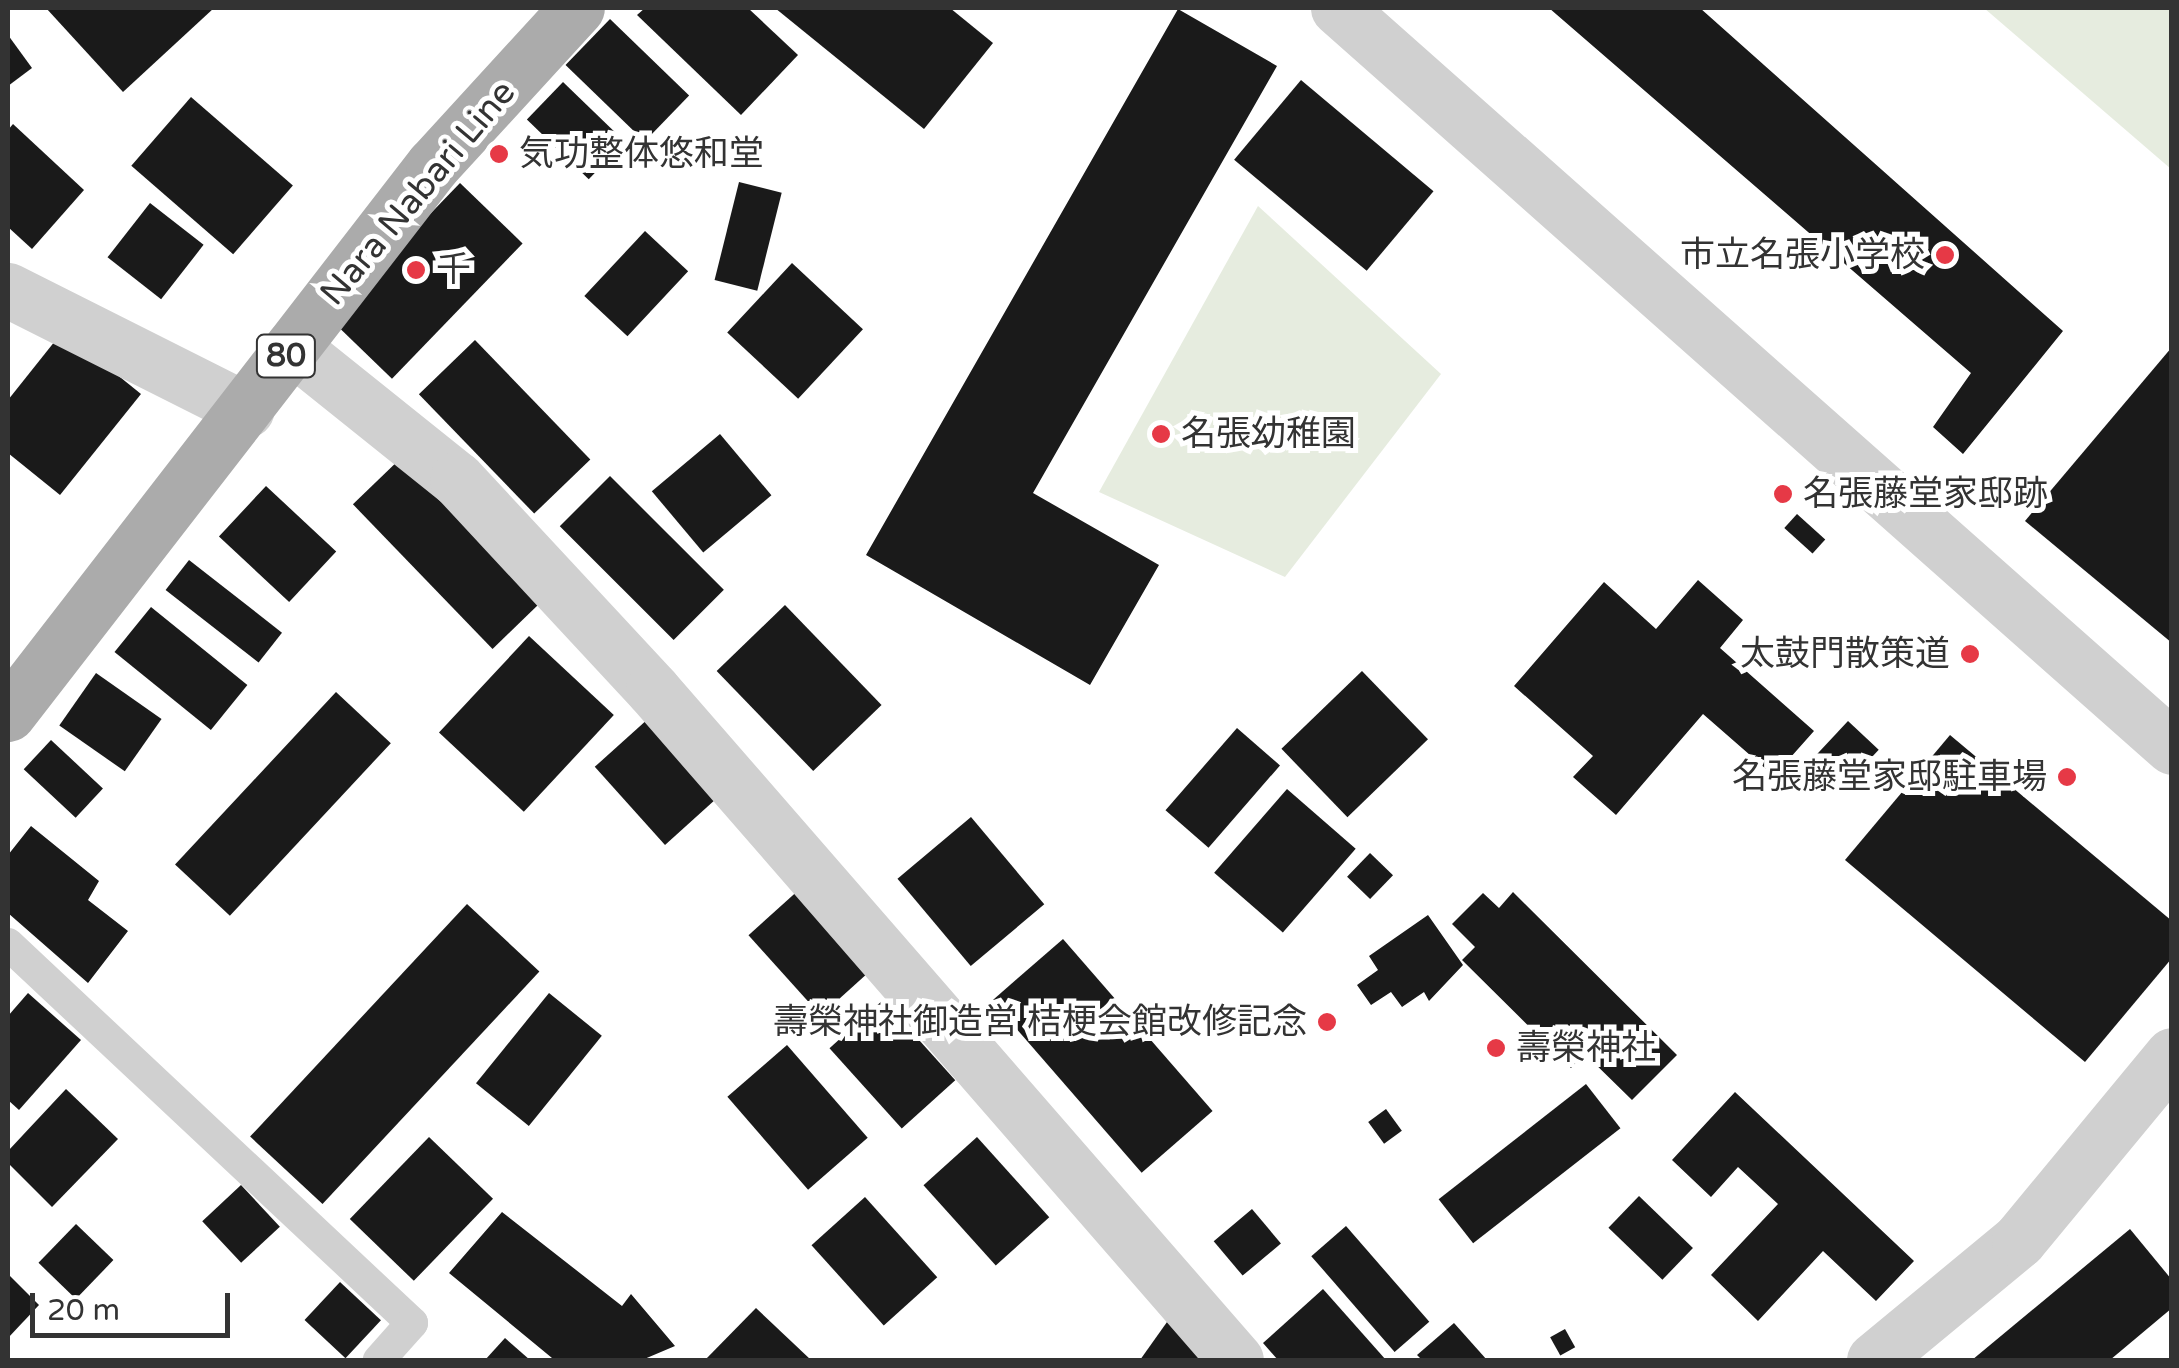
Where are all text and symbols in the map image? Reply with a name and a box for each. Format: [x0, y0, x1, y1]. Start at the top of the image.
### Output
street label: Nara Nabari Line [312, 72, 524, 314]
place label: 気功整体悠和堂 [519, 133, 764, 175]
marker: 気功整体悠和堂 [488, 143, 510, 165]
place label: 市立名張小学校 [1680, 234, 1925, 276]
marker: 市立名張小学校 [1934, 244, 1956, 266]
place label: 千 [436, 249, 471, 291]
marker: 千 [405, 259, 427, 281]
road number: 80 [254, 329, 318, 383]
place label: 名張幼稚園 [1181, 413, 1356, 455]
marker: 名張幼稚園 [1150, 423, 1172, 445]
place label: 名張藤堂家邸跡 [1803, 473, 2048, 515]
marker: 名張藤堂家邸跡 [1772, 483, 1794, 505]
place label: 太鼓門散策道 [1740, 633, 1950, 675]
marker: 太鼓門散策道 [1959, 643, 1981, 665]
place label: 名張藤堂家邸駐車場 [1732, 756, 2047, 798]
marker: 名張藤堂家邸駐車場 [2056, 766, 2078, 788]
place label: 壽榮神社御造営 桔梗会館改修記念 [773, 1001, 1307, 1043]
marker: 壽榮神社御造営 桔梗会館改修記念 [1316, 1011, 1338, 1033]
place label: 壽榮神社 [1516, 1027, 1656, 1069]
marker: 壽榮神社 [1485, 1037, 1507, 1059]
scale bar [35, 1273, 235, 1335]
text: 20 m [47, 1292, 120, 1329]

